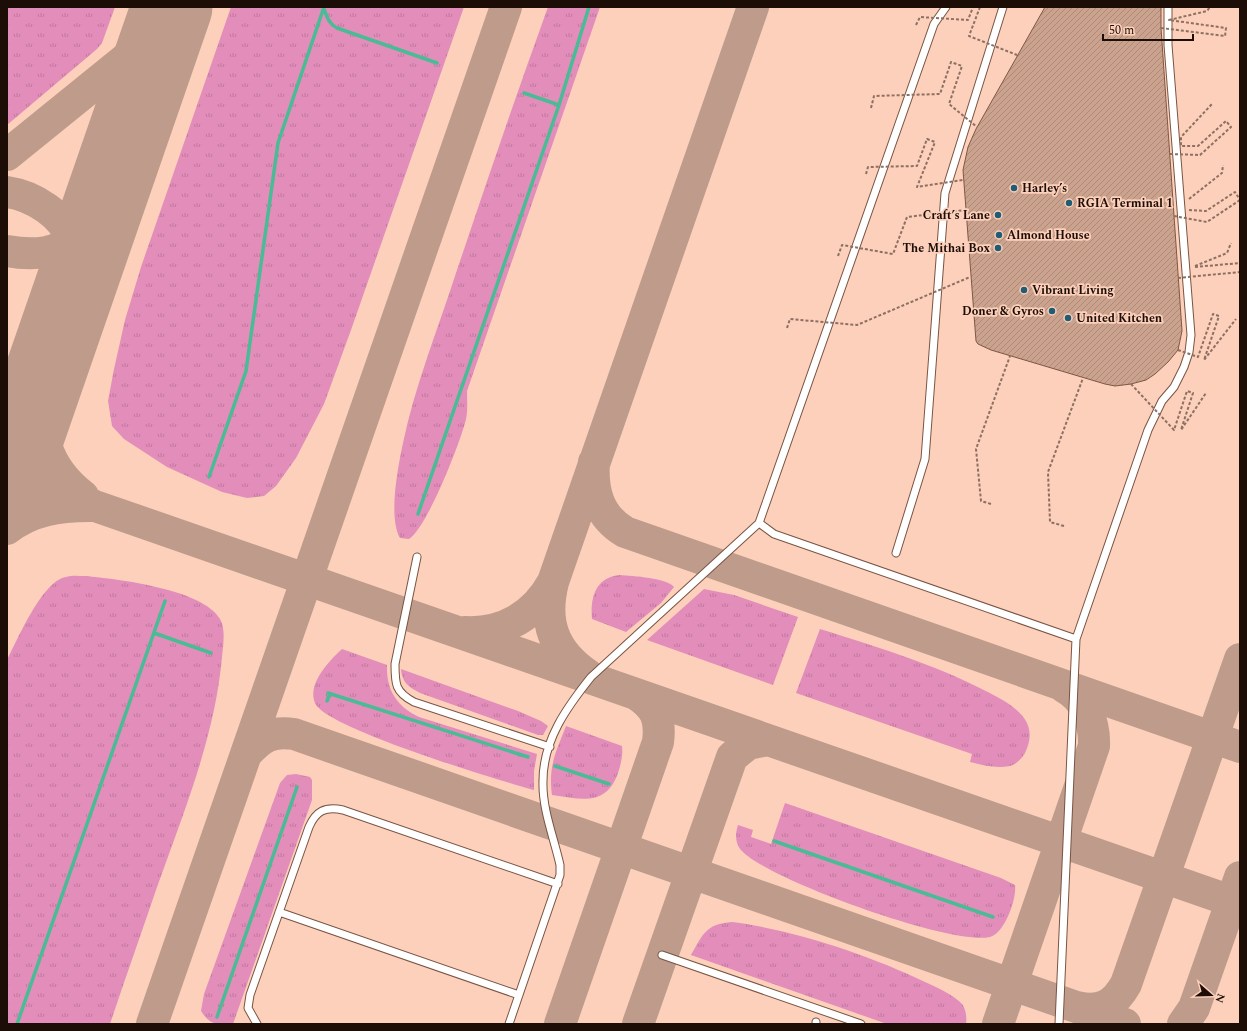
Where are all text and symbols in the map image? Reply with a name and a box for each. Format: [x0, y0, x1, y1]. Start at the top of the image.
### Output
scale bar [1103, 16, 1193, 42]
text: 50 m [1109, 21, 1134, 40]
place label: Harley’s [1022, 179, 1067, 198]
marker: Harley’s [1009, 183, 1019, 193]
place label: RGIA Terminal 1 [1077, 194, 1173, 213]
marker: RGIA Terminal 1 [1064, 198, 1074, 208]
place label: Craft’s Lane [923, 206, 990, 225]
marker: Craft’s Lane [993, 210, 1003, 220]
place label: Almond House [1007, 226, 1090, 245]
marker: Almond House [994, 230, 1004, 240]
place label: The Mithai Box [902, 239, 990, 258]
marker: The Mithai Box [993, 243, 1003, 253]
place label: Vibrant Living [1032, 281, 1114, 300]
marker: Vibrant Living [1019, 285, 1029, 295]
place label: Doner & Gyros [962, 302, 1044, 321]
marker: Doner & Gyros [1047, 306, 1057, 316]
place label: United Kitchen [1076, 309, 1163, 328]
marker: United Kitchen [1063, 313, 1073, 323]
north arrow [1191, 975, 1231, 1015]
text: N [1210, 991, 1229, 1005]

